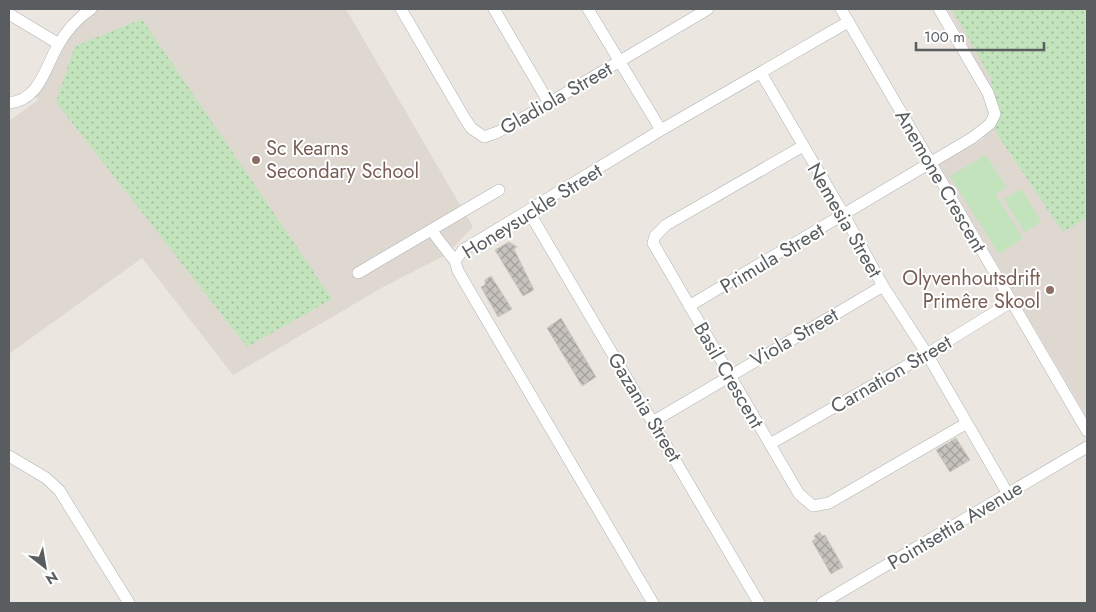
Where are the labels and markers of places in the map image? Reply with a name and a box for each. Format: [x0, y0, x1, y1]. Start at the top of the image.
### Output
place label: Sc Kearns Secondary School [266, 134, 419, 186]
marker: Sc Kearns Secondary School [250, 154, 262, 166]
place label: Olyvenhoutsdrift Primêre Skool [902, 264, 1040, 316]
marker: Olyvenhoutsdrift Primêre Skool [1044, 284, 1056, 296]

